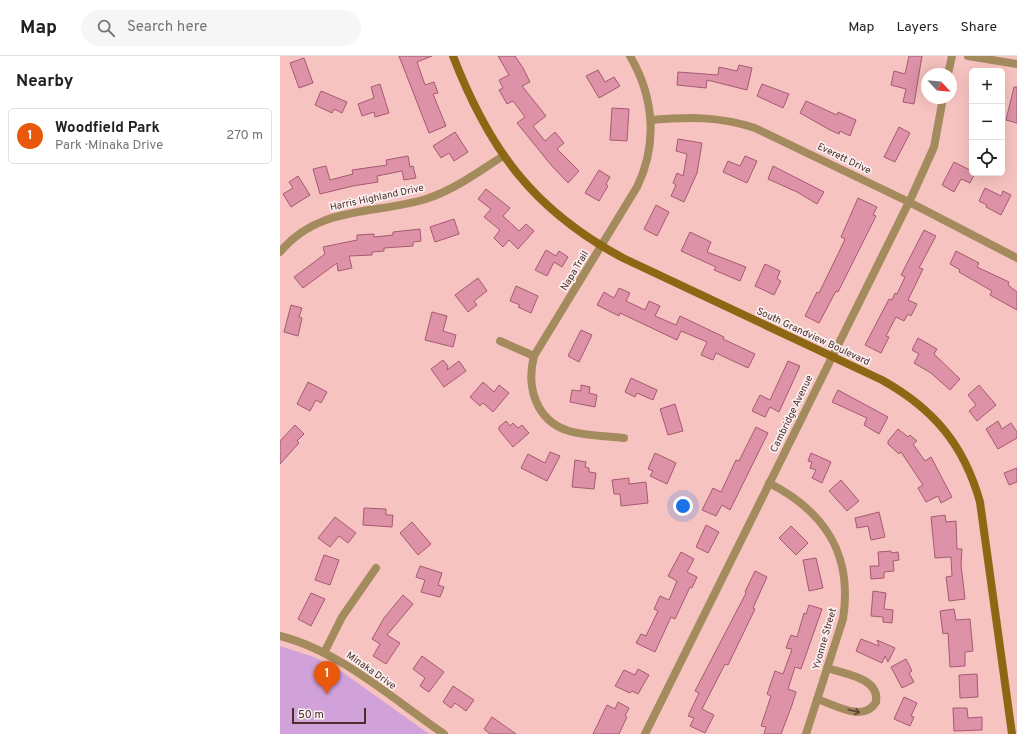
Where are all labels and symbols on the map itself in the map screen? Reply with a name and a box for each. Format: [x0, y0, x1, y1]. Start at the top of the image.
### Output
north arrow [921, 68, 957, 104]
street label: Everett Drive [815, 140, 873, 178]
street label: Harris Highland Drive [329, 182, 425, 214]
street label: Napa Trail [558, 249, 592, 293]
street label: South Grandview Boulevard [754, 305, 872, 369]
street label: Cambridge Avenue [768, 373, 816, 455]
your location [673, 496, 693, 516]
street label: Yvonne Street [810, 607, 840, 671]
street label: Minaka Drive [344, 649, 398, 693]
pin: 1 [314, 661, 340, 694]
scale bar [292, 706, 366, 725]
one-way arrow [847, 708, 860, 715]

